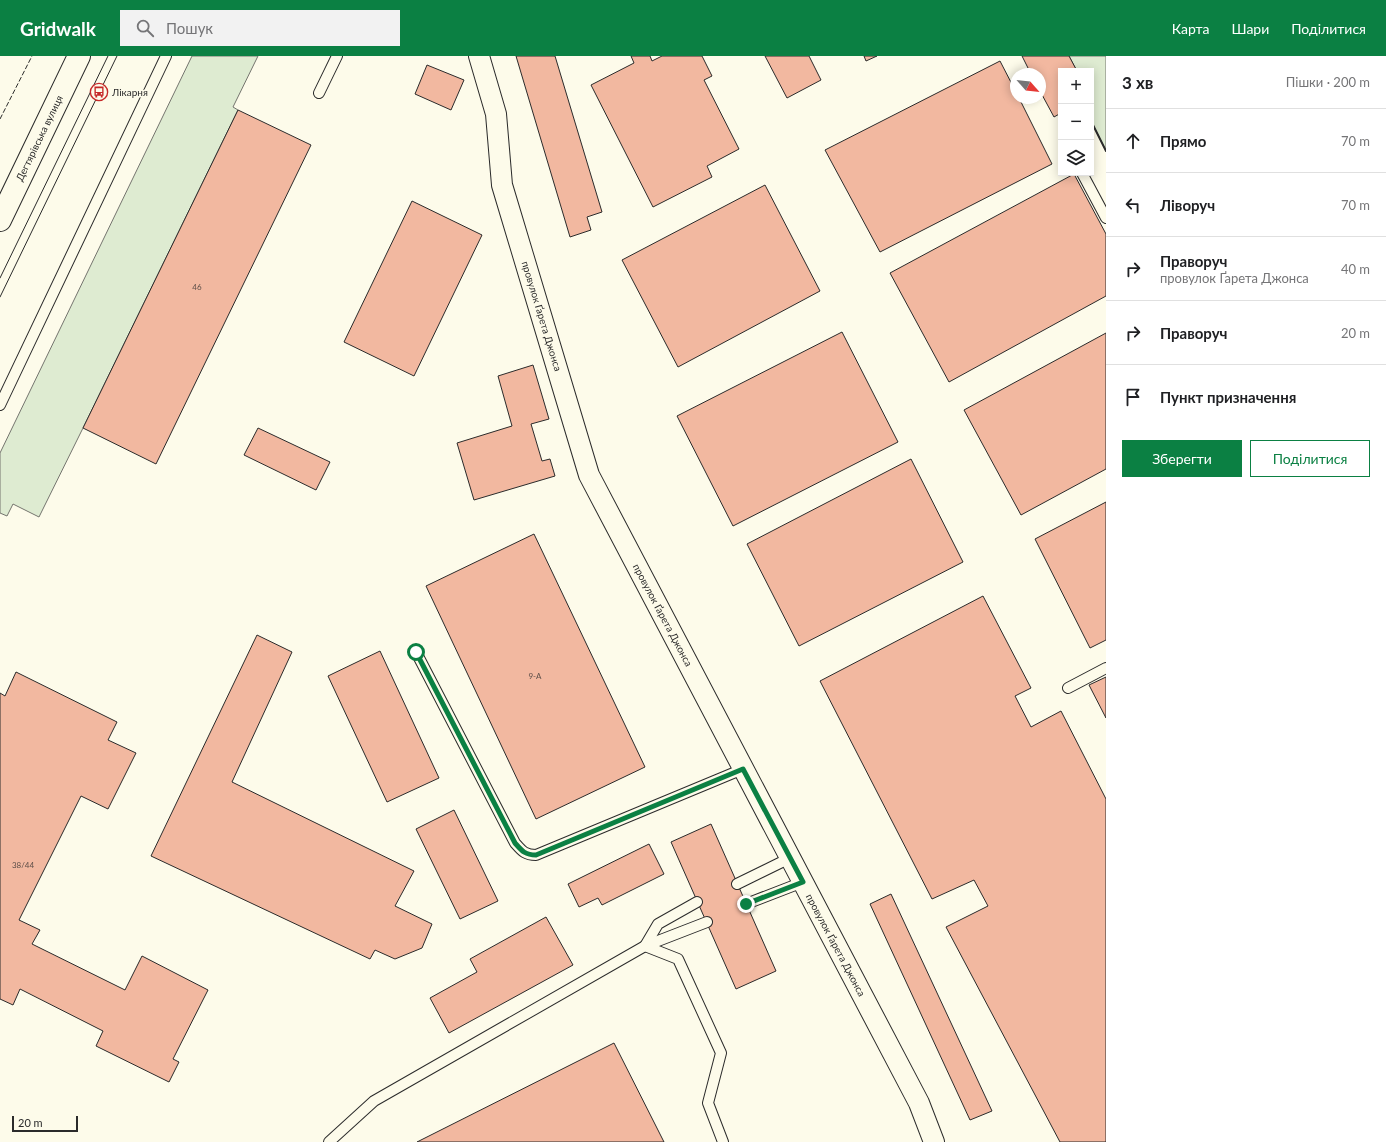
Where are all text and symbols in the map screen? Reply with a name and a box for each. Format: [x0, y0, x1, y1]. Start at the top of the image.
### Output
search box [120, 10, 400, 46]
text: Gridwalk [20, 17, 96, 40]
icon: search [134, 17, 156, 39]
text: Пошук [166, 19, 213, 37]
text: Карта [1172, 20, 1210, 37]
text: Шари [1232, 20, 1269, 37]
text: Поділитися [1291, 20, 1366, 37]
north arrow [1010, 68, 1046, 104]
map controls [1058, 68, 1094, 176]
button: + [1058, 68, 1094, 104]
text: 3 хв [1122, 72, 1153, 93]
text: Пішки · 200 m [1286, 74, 1370, 90]
bus stop icon: Лікарня [89, 82, 109, 102]
place label: Лікарня [111, 86, 148, 98]
street label: Дегтярівська вулиця [13, 93, 65, 183]
button: − [1058, 104, 1094, 140]
icon: ahead [1122, 130, 1144, 152]
text: Прямо [1160, 132, 1206, 150]
text: 70 m [1341, 133, 1370, 149]
button: layers [1058, 140, 1094, 176]
icon: left [1122, 194, 1144, 216]
text: Ліворуч [1160, 196, 1215, 214]
text: 70 m [1341, 197, 1370, 213]
text: Праворуч [1160, 252, 1227, 270]
icon: right [1122, 258, 1144, 280]
street label: провулок Ґарета Джонса [520, 260, 564, 373]
text: 40 m [1341, 261, 1370, 277]
text: провулок Ґарета Джонса [1160, 270, 1309, 286]
house number: 46 [192, 282, 202, 292]
icon: right [1122, 322, 1144, 344]
text: Праворуч [1160, 324, 1227, 342]
text: 20 m [1341, 325, 1370, 341]
icon: arrive [1122, 386, 1144, 408]
text: Пункт призначення [1160, 388, 1296, 406]
button: Зберегти [1122, 440, 1242, 477]
button: Поділитися [1250, 440, 1370, 477]
street label: провулок Ґарета Джонса [631, 562, 695, 668]
route start [407, 643, 425, 661]
house number: 9-А [528, 671, 542, 681]
house number: 38/44 [12, 860, 34, 870]
street label: провулок Ґарета Джонса [804, 892, 868, 998]
route end [737, 895, 755, 913]
scale bar [12, 1114, 78, 1133]
text: 20 m [18, 1116, 43, 1129]

